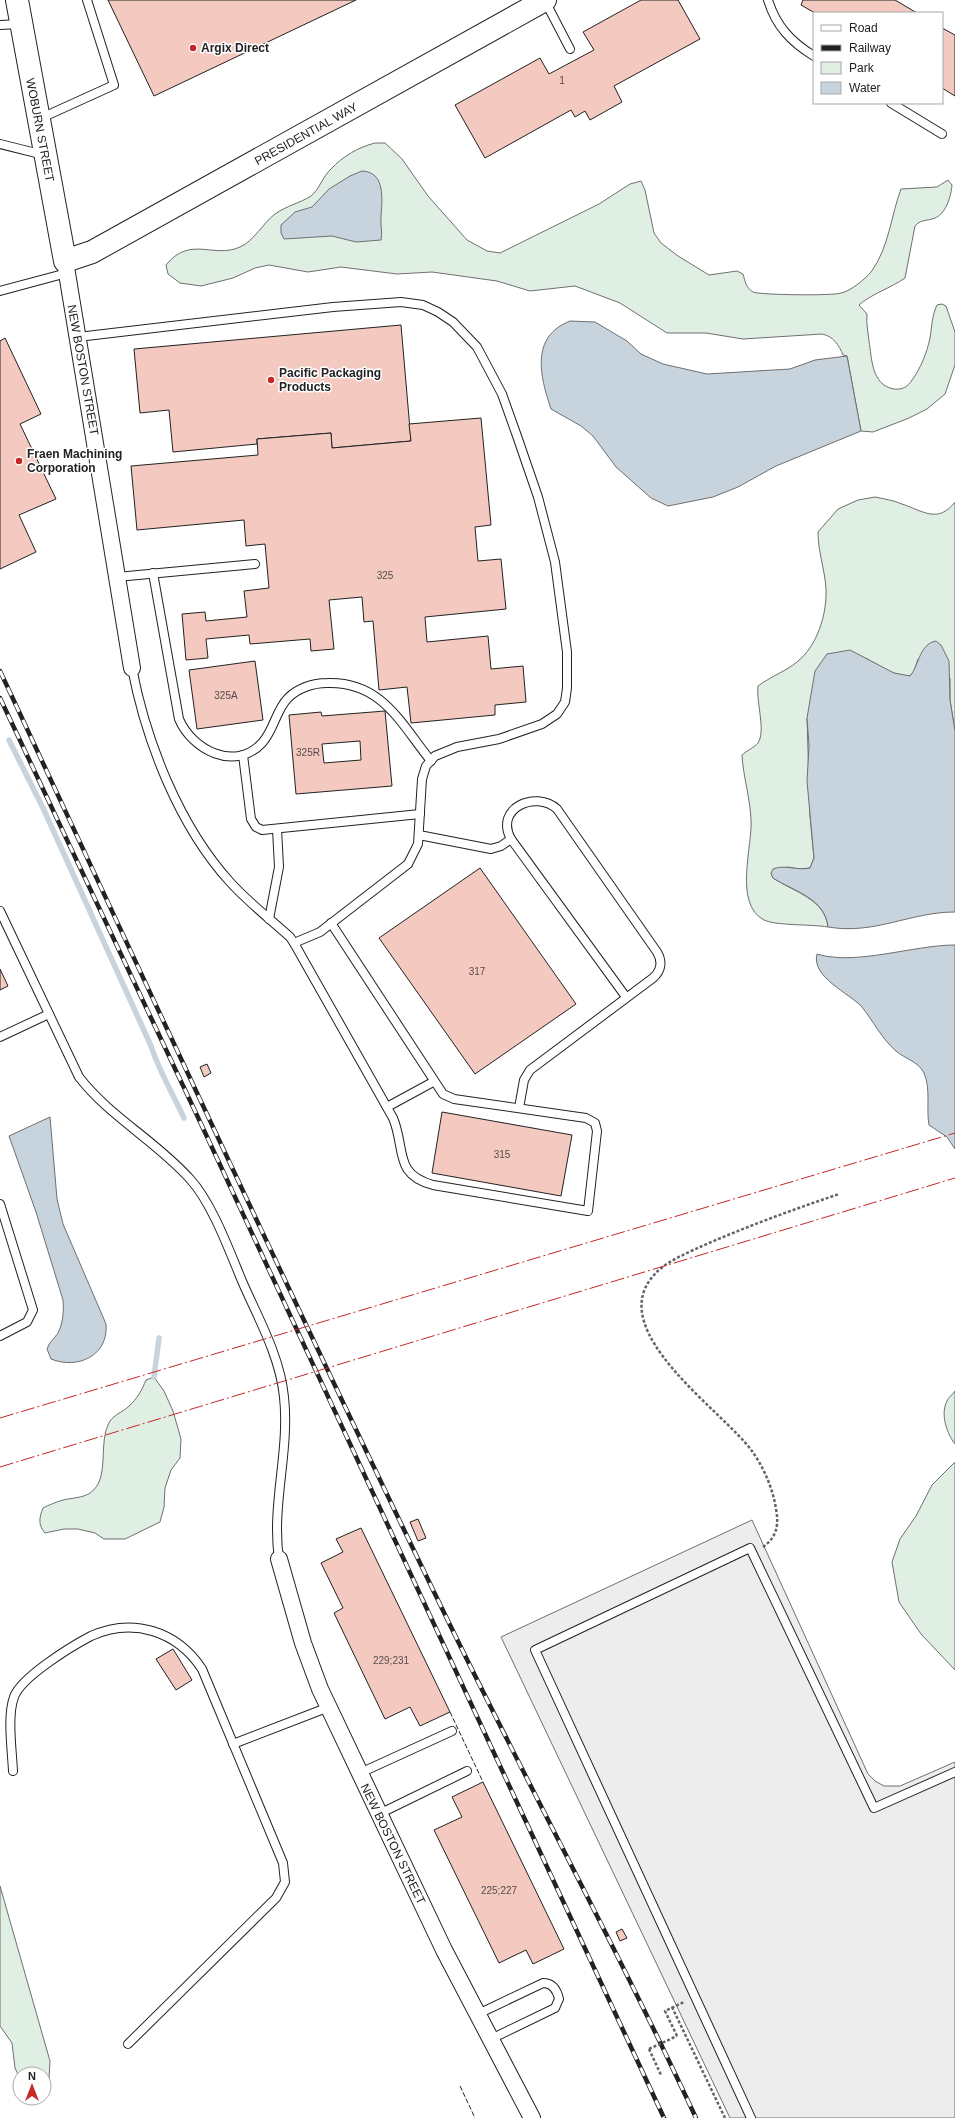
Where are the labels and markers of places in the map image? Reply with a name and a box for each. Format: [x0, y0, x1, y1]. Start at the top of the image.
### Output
place label: Argix Direct [201, 41, 269, 55]
marker: Argix Direct [188, 43, 198, 53]
place label: Pacific Packaging Products [279, 366, 381, 394]
marker: Pacific Packaging Products [266, 375, 276, 385]
place label: Fraen Machining Corporation [27, 447, 122, 475]
marker: Fraen Machining Corporation [14, 456, 24, 466]

